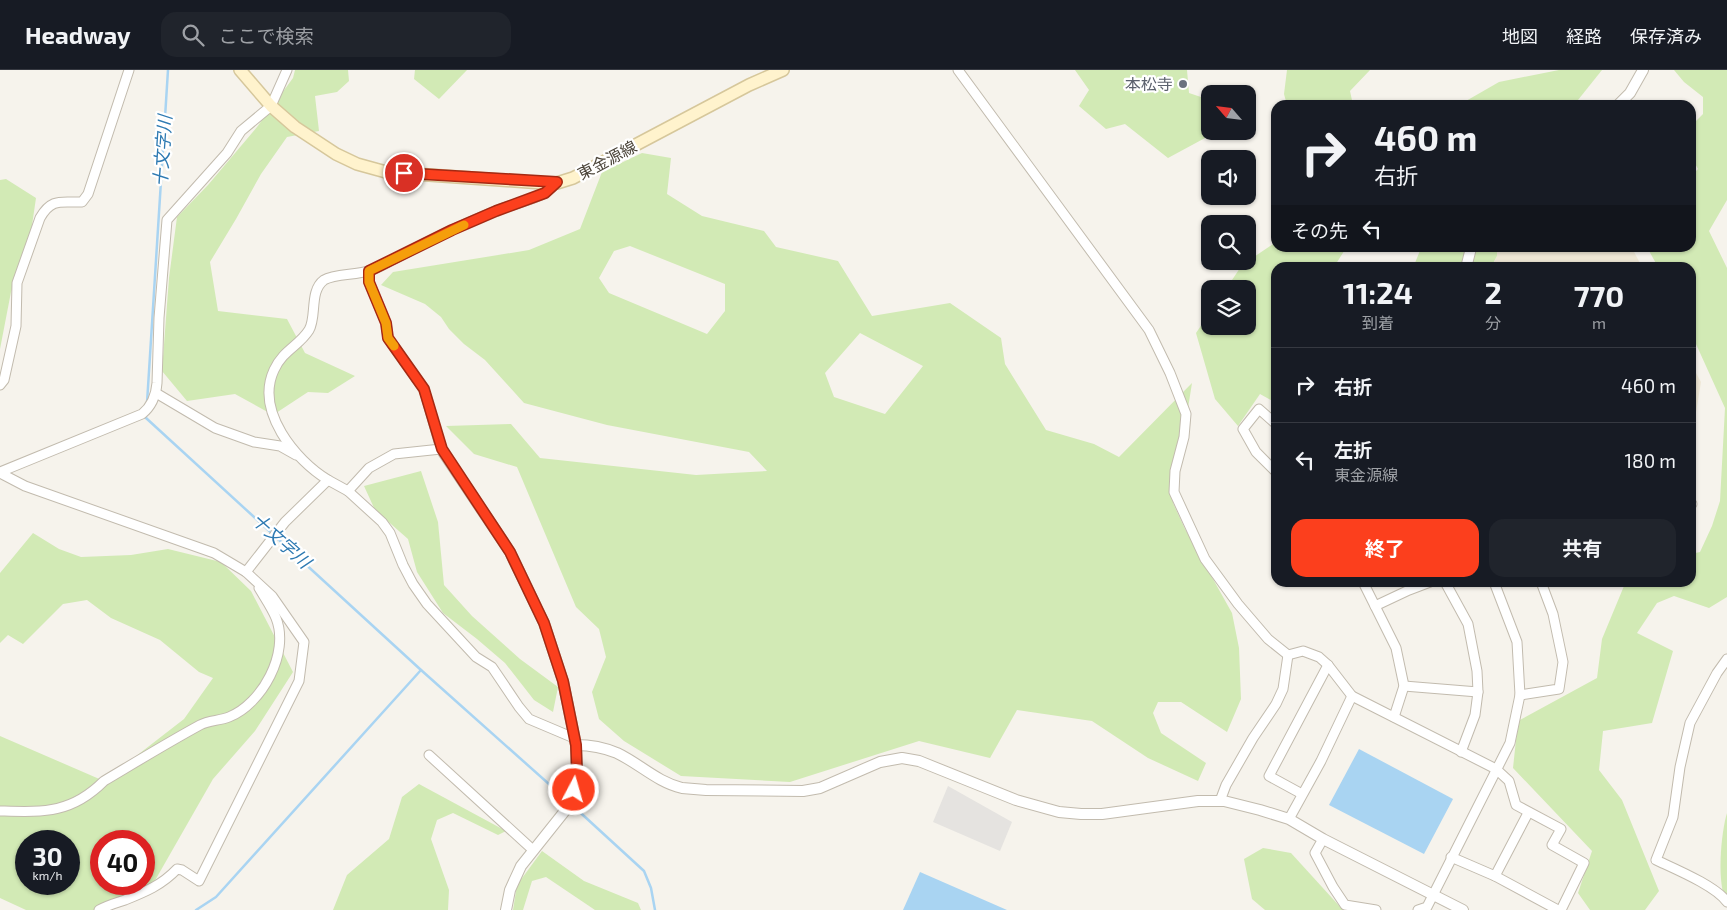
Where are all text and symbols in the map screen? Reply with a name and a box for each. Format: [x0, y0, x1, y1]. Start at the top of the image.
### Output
search box [161, 12, 511, 57]
text: Headway [25, 20, 131, 49]
icon: search [179, 21, 207, 49]
text: ここで検索 [219, 24, 314, 47]
text: 地図 [1502, 25, 1538, 47]
text: 経路 [1566, 25, 1602, 47]
text: 保存済み [1630, 25, 1702, 47]
place label: 本松寺 [1125, 74, 1173, 93]
marker: 本松寺 [1177, 78, 1189, 90]
north arrow [1201, 85, 1256, 140]
map controls [1201, 85, 1256, 335]
water label: 十文字川 [149, 112, 176, 188]
text: 460 m [1374, 116, 1477, 158]
icon: right [1291, 120, 1356, 185]
street label: 東金源線 [574, 136, 639, 183]
button: sound [1201, 150, 1256, 205]
pin [383, 152, 425, 194]
icon: arrive [390, 159, 418, 187]
text: 右折 [1374, 162, 1418, 188]
button: search [1201, 215, 1256, 270]
icon: left [1358, 215, 1386, 243]
text: その先 [1291, 219, 1348, 242]
text: 11:24 [1343, 274, 1413, 310]
text: 2 [1485, 274, 1502, 310]
text: 770 [1574, 277, 1624, 313]
button: layers [1201, 280, 1256, 335]
text: 到着 [1362, 313, 1394, 332]
text: 分 [1485, 313, 1501, 332]
text: m [1592, 313, 1606, 332]
icon: right [1291, 371, 1319, 399]
text: 460 m [1621, 374, 1676, 397]
text: 右折 [1334, 375, 1372, 398]
text: 左折 [1334, 438, 1372, 461]
icon: left [1291, 446, 1319, 474]
text: 180 m [1625, 449, 1676, 472]
text: 東金源線 [1334, 465, 1398, 484]
water label: 十文字川 [248, 508, 317, 574]
button: 終了 [1291, 519, 1479, 577]
button: 共有 [1489, 519, 1676, 577]
position arrow [547, 763, 599, 815]
speed limit sign: 40 [90, 830, 155, 895]
text: 30 [33, 841, 62, 871]
text: km/h [33, 868, 62, 882]

